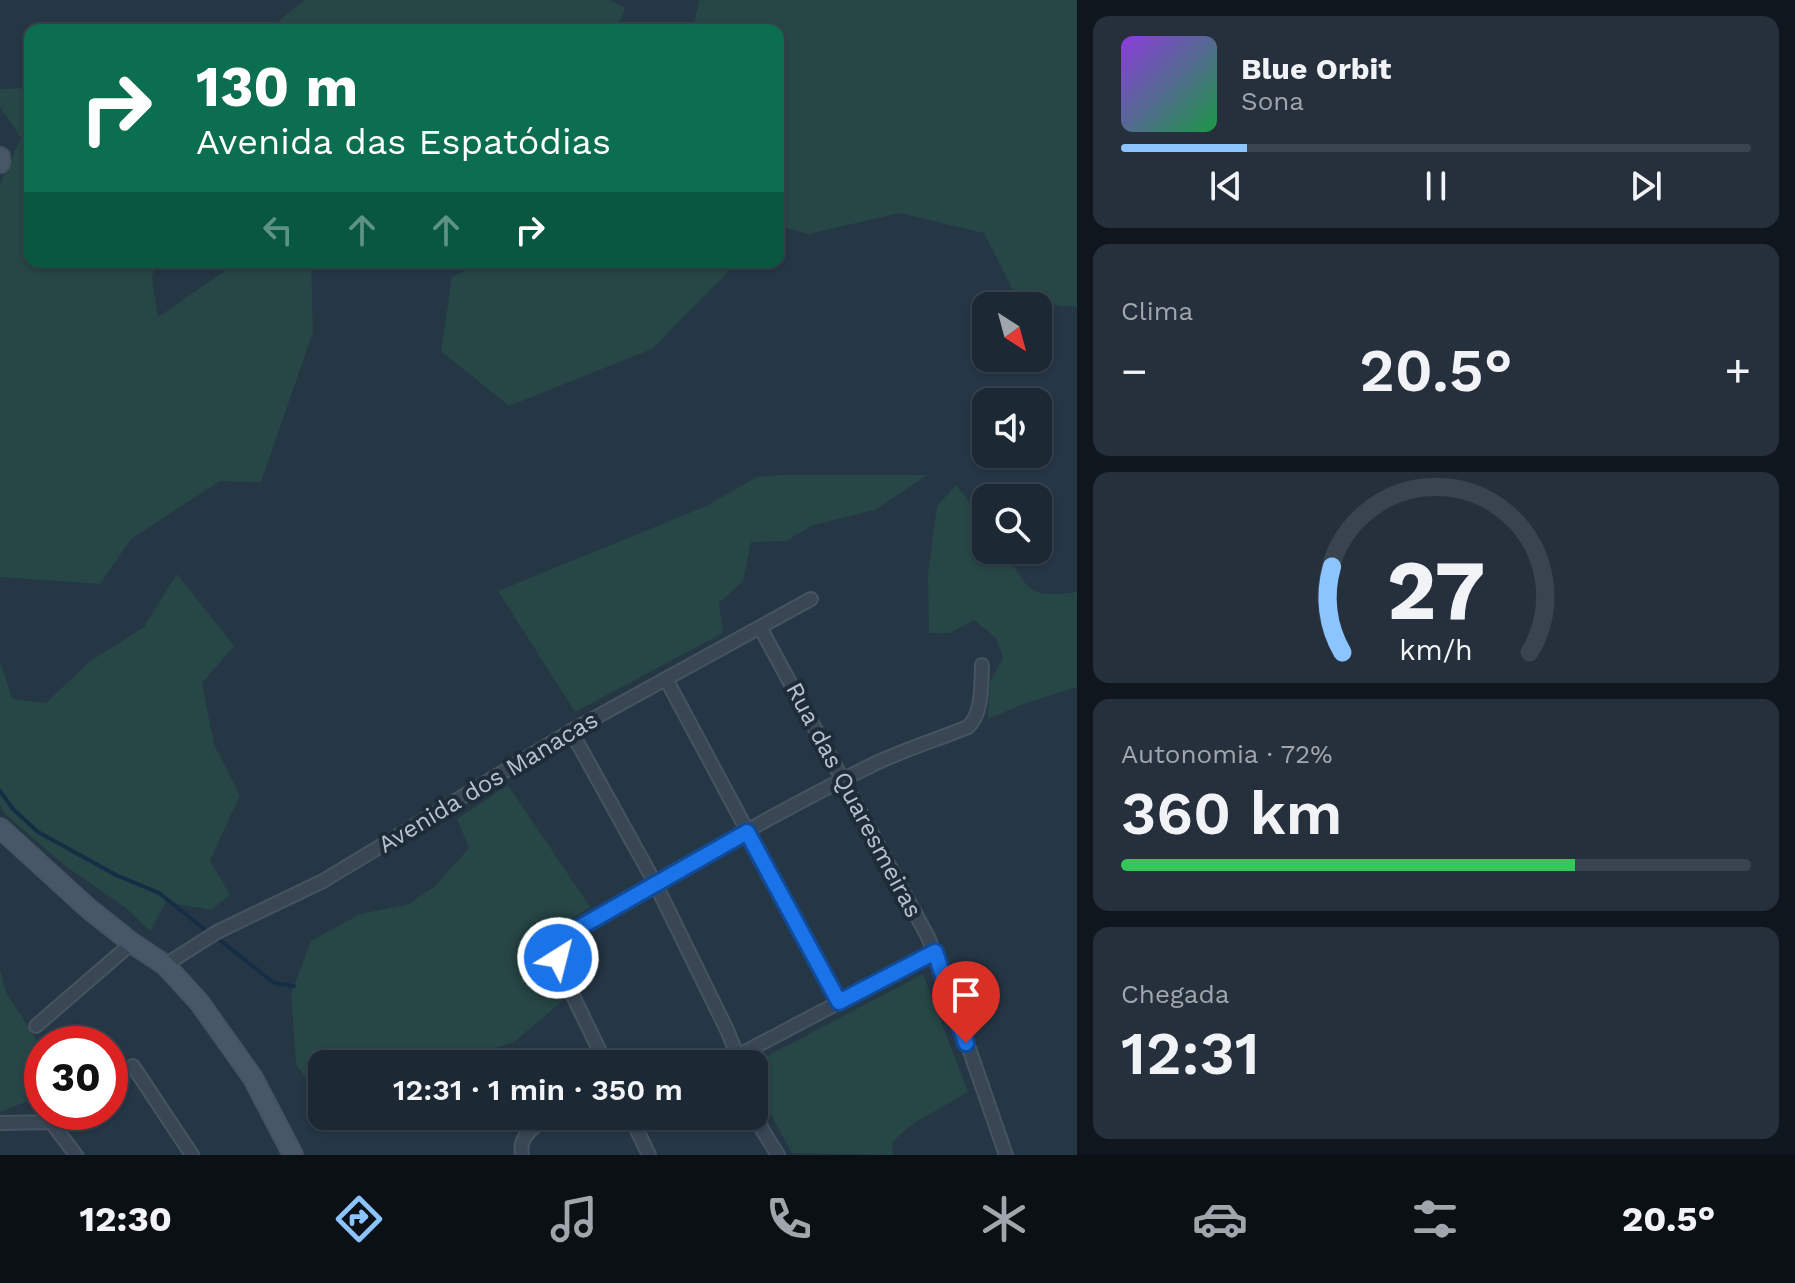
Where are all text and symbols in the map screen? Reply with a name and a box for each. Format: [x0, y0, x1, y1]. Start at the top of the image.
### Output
text: Blue Orbit [1241, 51, 1391, 86]
text: 130 m [196, 54, 358, 120]
icon: right [64, 56, 168, 160]
text: Sona [1241, 86, 1304, 116]
text: Avenida das Espatódias [196, 121, 611, 163]
icon: previous [1204, 164, 1248, 208]
icon: pause [1414, 164, 1458, 208]
icon: next [1624, 164, 1668, 208]
icon: left [256, 208, 300, 252]
icon: ahead [340, 208, 384, 252]
icon: ahead [424, 208, 468, 252]
icon: right [508, 208, 552, 252]
north arrow [972, 292, 1052, 372]
map controls [972, 292, 1052, 564]
text: Clima [1121, 296, 1193, 326]
text: 20.5° [1359, 335, 1513, 406]
text: − [1121, 345, 1148, 397]
text: + [1724, 345, 1751, 397]
button: sound [972, 388, 1052, 468]
button: search [972, 484, 1052, 564]
text: 27 [1387, 542, 1485, 639]
text: km/h [1399, 634, 1473, 668]
street label: Rua das Quaresmeiras [780, 678, 928, 922]
street label: Avenida dos Manacas [373, 705, 603, 859]
text: Autonomia · 72% [1121, 739, 1333, 769]
text: 360 km [1121, 778, 1342, 849]
position arrow [516, 916, 600, 1000]
pin [932, 961, 1000, 1043]
icon: arrive [944, 973, 988, 1017]
text: Chegada [1121, 979, 1230, 1009]
text: 12:31 [1121, 1018, 1260, 1089]
speed limit sign: 30 [24, 1026, 128, 1130]
text: 12:31 · 1 min · 350 m [393, 1072, 683, 1107]
icon: directions [331, 1191, 387, 1247]
icon: music [546, 1191, 602, 1247]
icon: phone [761, 1191, 817, 1247]
icon: climate [976, 1191, 1032, 1247]
icon: car [1192, 1191, 1248, 1247]
icon: filters [1407, 1191, 1463, 1247]
text: 12:30 [80, 1198, 172, 1240]
text: 20.5° [1622, 1198, 1715, 1240]

